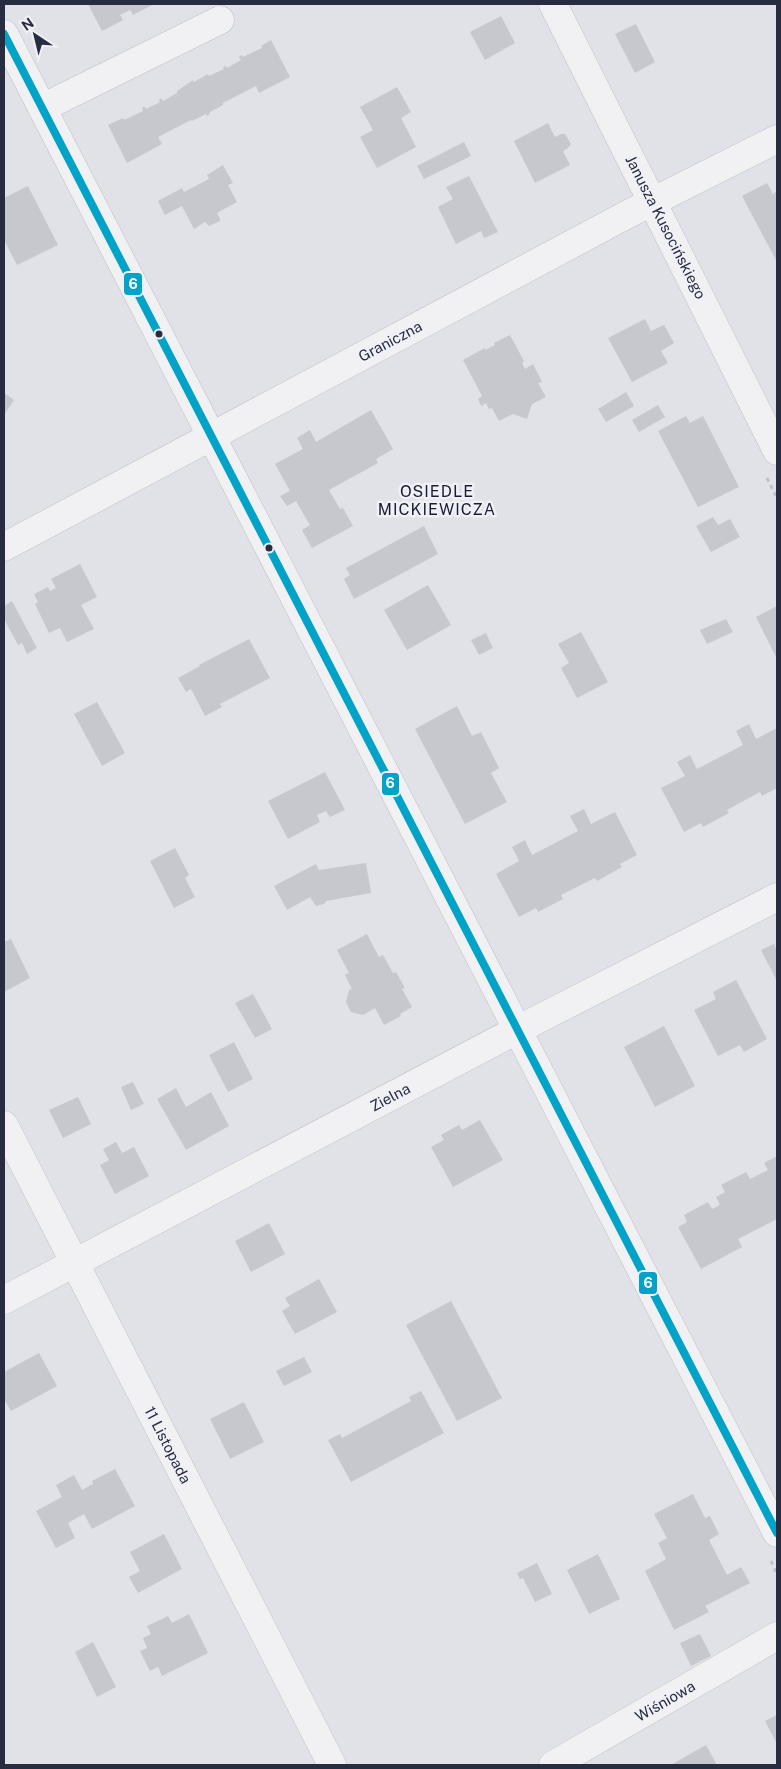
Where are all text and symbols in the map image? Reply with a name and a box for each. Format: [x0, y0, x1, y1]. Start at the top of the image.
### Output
north arrow [10, 10, 60, 60]
text: N [18, 15, 37, 34]
street label: Janusza Kusocińskiego [622, 152, 710, 302]
line badge: 6 [123, 272, 143, 296]
text: 6 [128, 276, 138, 292]
street label: Graniczna [355, 317, 425, 365]
unlabelled marker [154, 329, 164, 339]
district label: OSIEDLE MICKIEWICZA [378, 482, 496, 519]
unlabelled marker [264, 543, 274, 553]
line badge: 6 [381, 772, 400, 796]
text: 6 [385, 775, 395, 791]
street label: Zielna [367, 1079, 413, 1115]
line badge: 6 [638, 1271, 658, 1295]
text: 6 [643, 1275, 653, 1291]
street label: 11 Listopada [141, 1404, 195, 1486]
street label: Wiśniowa [632, 1677, 698, 1725]

